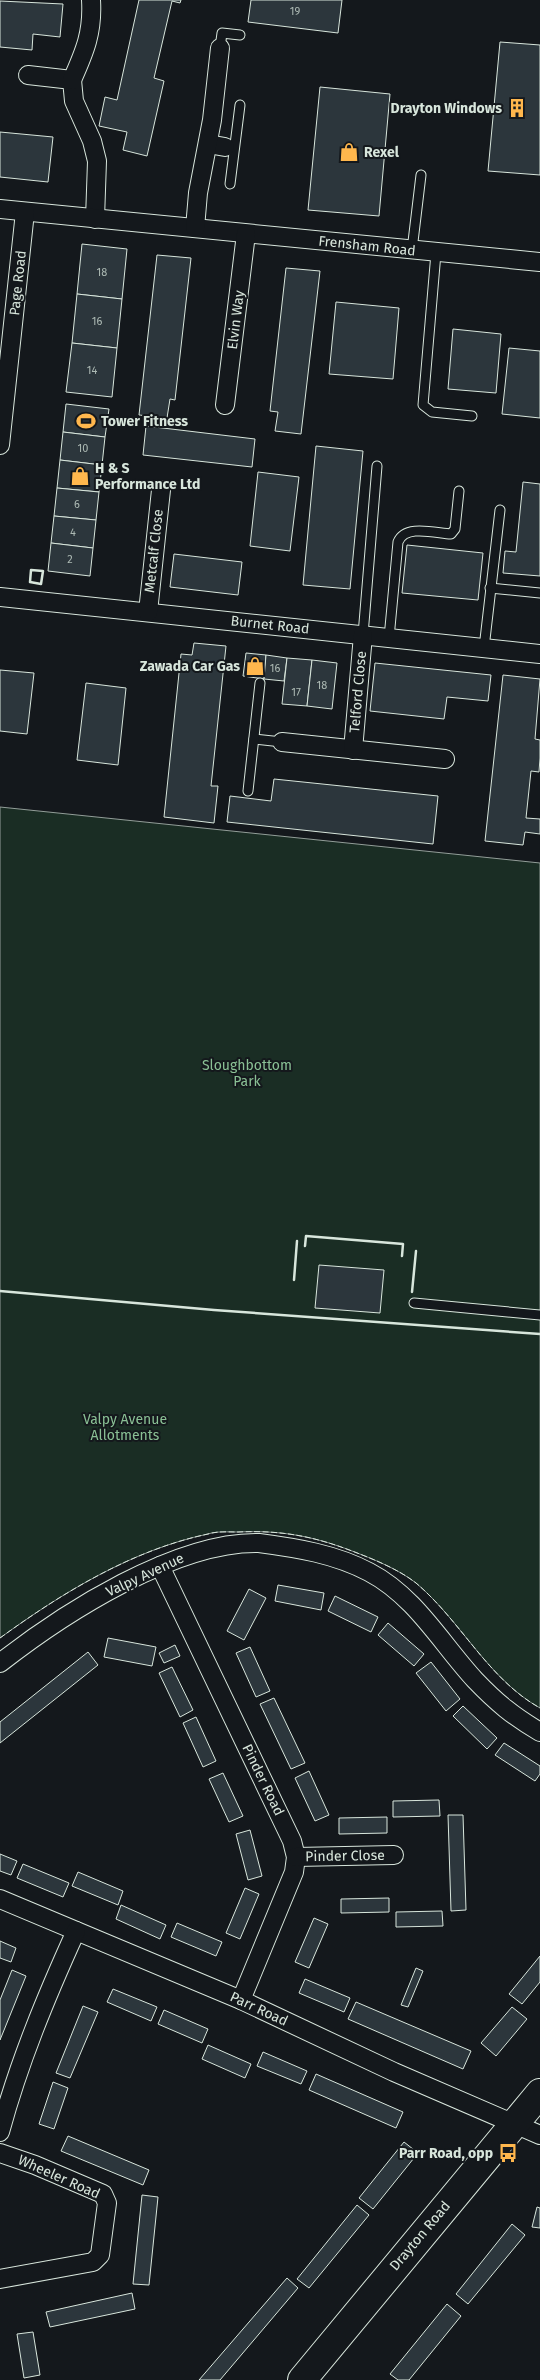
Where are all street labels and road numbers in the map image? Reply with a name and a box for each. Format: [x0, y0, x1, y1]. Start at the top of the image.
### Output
street label: Frensham Road [318, 232, 416, 260]
street label: Page Road [6, 250, 30, 316]
street label: Elvin Way [224, 289, 248, 351]
street label: Metcalf Close [141, 508, 167, 594]
street label: Burnet Road [230, 612, 310, 638]
street label: Telford Close [346, 650, 370, 734]
street label: Valpy Avenue [103, 1550, 187, 1600]
street label: Pinder Road [238, 1741, 288, 1819]
street label: Pinder Close [305, 1847, 385, 1865]
street label: Parr Road [227, 1988, 291, 2030]
street label: Wheeler Road [15, 2151, 103, 2203]
street label: Drayton Road [386, 2198, 454, 2274]

